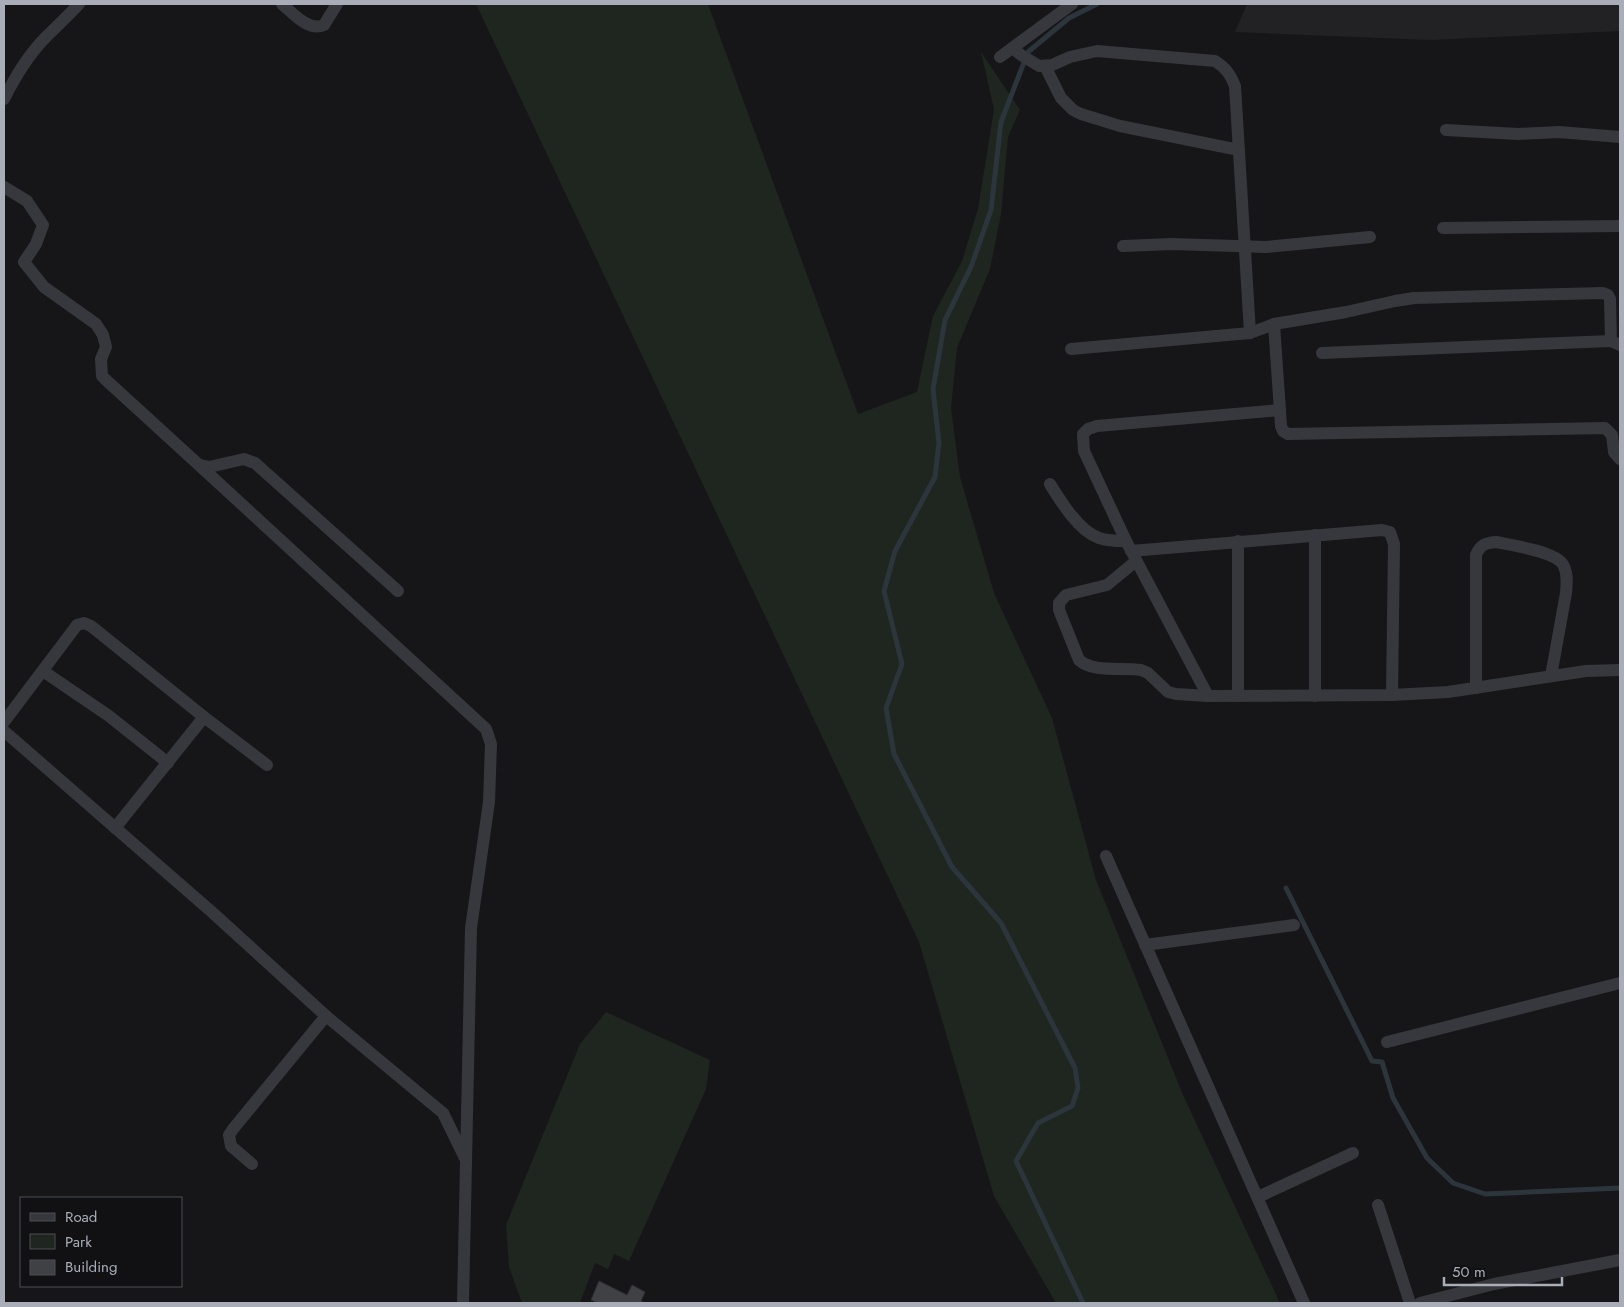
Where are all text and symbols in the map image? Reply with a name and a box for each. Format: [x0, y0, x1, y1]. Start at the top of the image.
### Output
legend [20, 1197, 182, 1287]
text: Road [65, 1206, 97, 1228]
text: Park [65, 1231, 92, 1253]
scale bar [1444, 1254, 1562, 1286]
text: Building [65, 1256, 117, 1278]
text: 50 m [1452, 1261, 1486, 1283]

